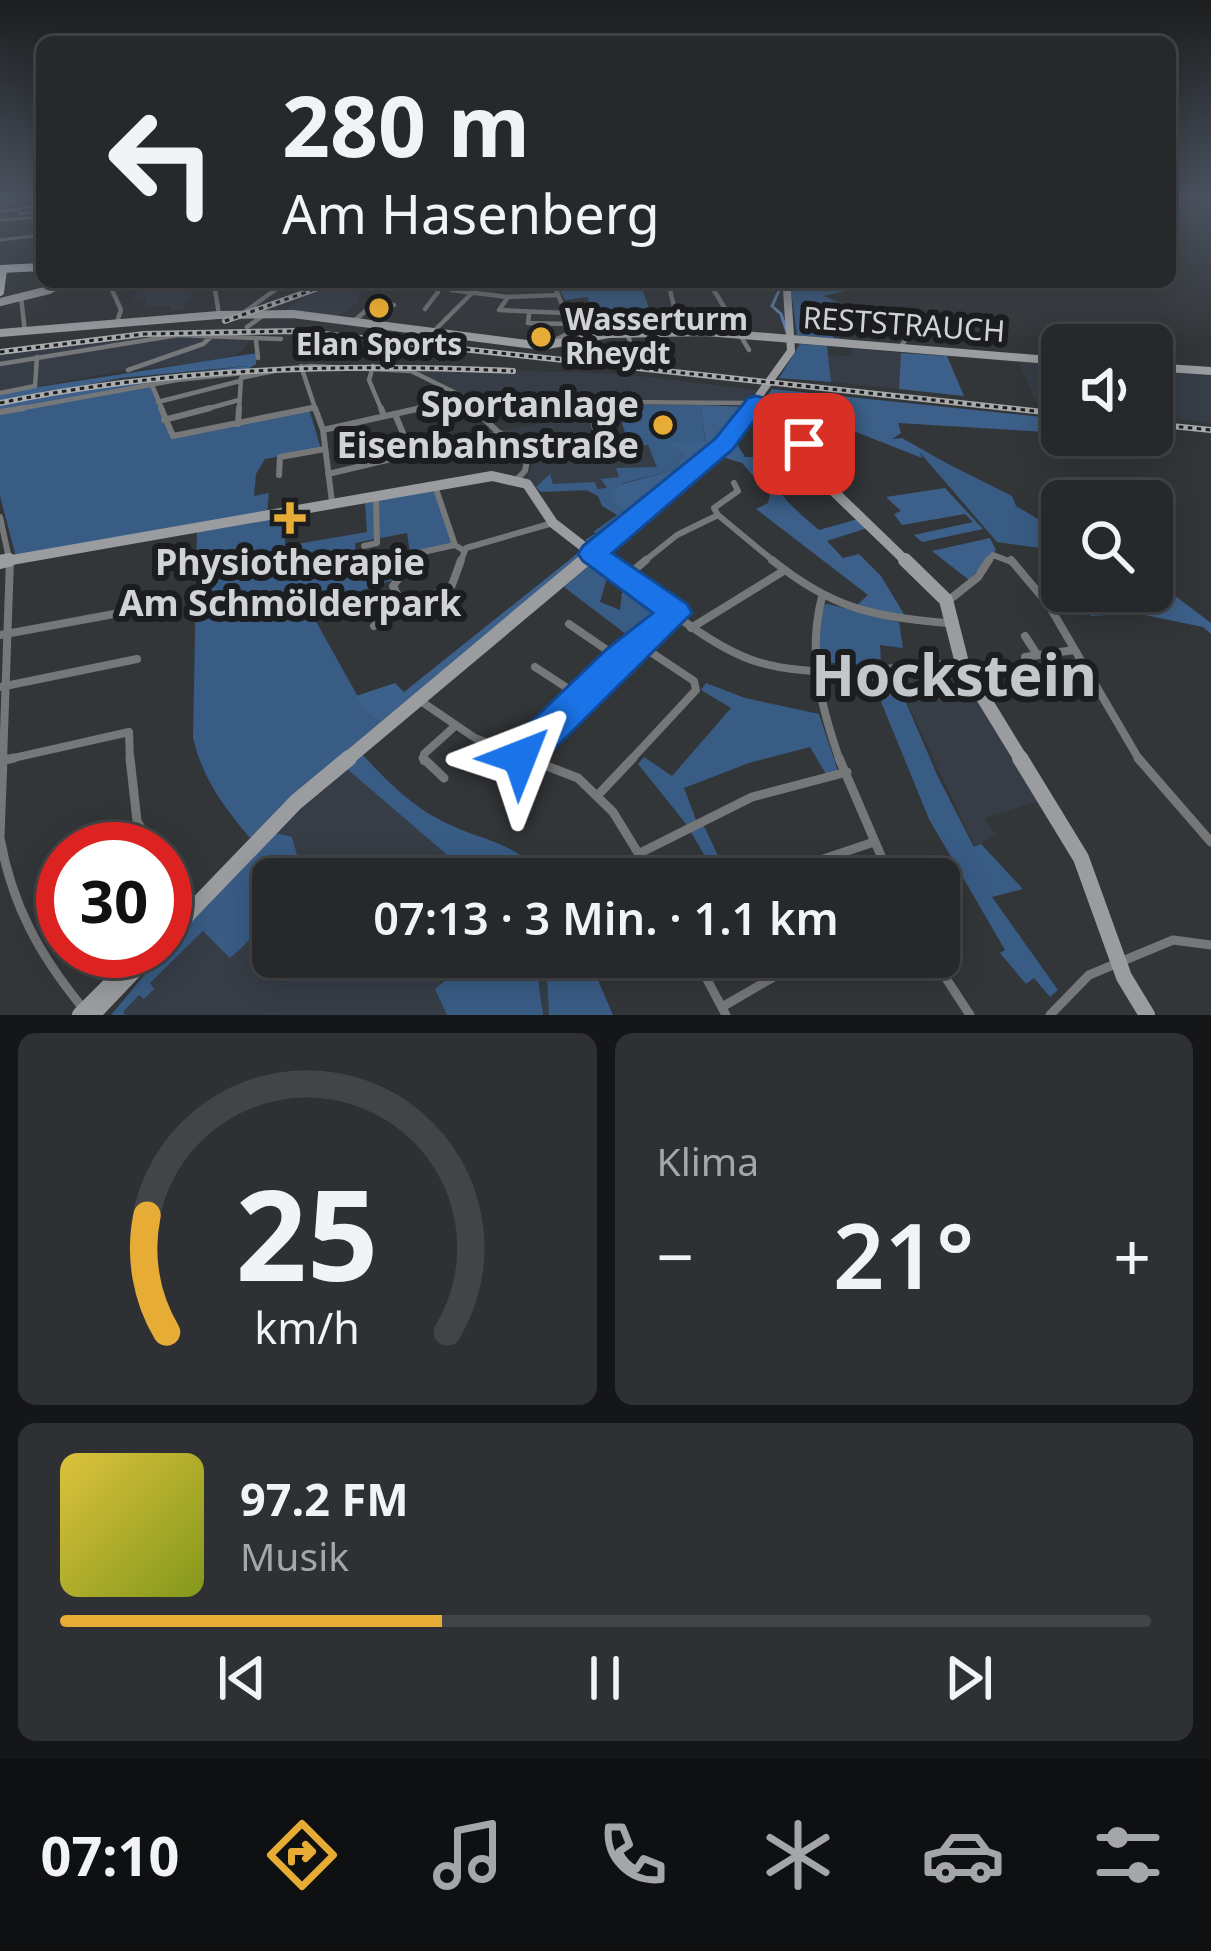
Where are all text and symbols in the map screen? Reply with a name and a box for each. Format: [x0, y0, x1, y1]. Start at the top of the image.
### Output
text: 280 m [282, 67, 530, 182]
icon: left [84, 84, 240, 240]
text: Am Hasenberg [282, 176, 660, 250]
marker: Elan Sports [366, 295, 392, 321]
street label: RESTSTRAUCH [802, 296, 1007, 351]
place label: Wasserturm Rheydt [565, 298, 748, 373]
place label: Elan Sports [296, 323, 462, 364]
marker: Wasserturm Rheydt [528, 324, 554, 350]
map controls [1041, 324, 1173, 612]
button: sound [1041, 324, 1173, 456]
place label: Sportanlage Eisenbahnstraße [337, 379, 639, 469]
pin [753, 393, 855, 495]
icon: arrive [771, 411, 837, 477]
marker: Sportanlage Eisenbahnstraße [650, 412, 676, 438]
button: search [1041, 480, 1173, 612]
marker: Physiotherapie Am Schmölderpark [274, 502, 306, 534]
place label: Physiotherapie Am Schmölderpark [119, 537, 462, 627]
district label: Hockstein [811, 635, 1097, 713]
position arrow [457, 694, 583, 820]
speed limit sign: 30 [36, 822, 192, 978]
text: 07:13 · 3 Min. · 1.1 km [373, 887, 839, 948]
text: Klima [657, 1134, 759, 1187]
text: 25 [236, 1148, 379, 1318]
text: 21° [833, 1193, 974, 1315]
text: − [657, 1210, 694, 1300]
text: + [1113, 1210, 1151, 1300]
text: km/h [255, 1298, 360, 1357]
text: 97.2 FM [240, 1468, 409, 1529]
text: Musik [240, 1529, 349, 1582]
icon: previous [209, 1645, 275, 1711]
icon: pause [572, 1645, 638, 1711]
icon: next [936, 1645, 1002, 1711]
icon: directions [260, 1813, 344, 1897]
icon: music [426, 1813, 510, 1897]
icon: phone [591, 1813, 675, 1897]
icon: climate [756, 1813, 840, 1897]
icon: car [921, 1813, 1005, 1897]
icon: filters [1086, 1813, 1170, 1897]
text: 07:10 [41, 1818, 179, 1892]

